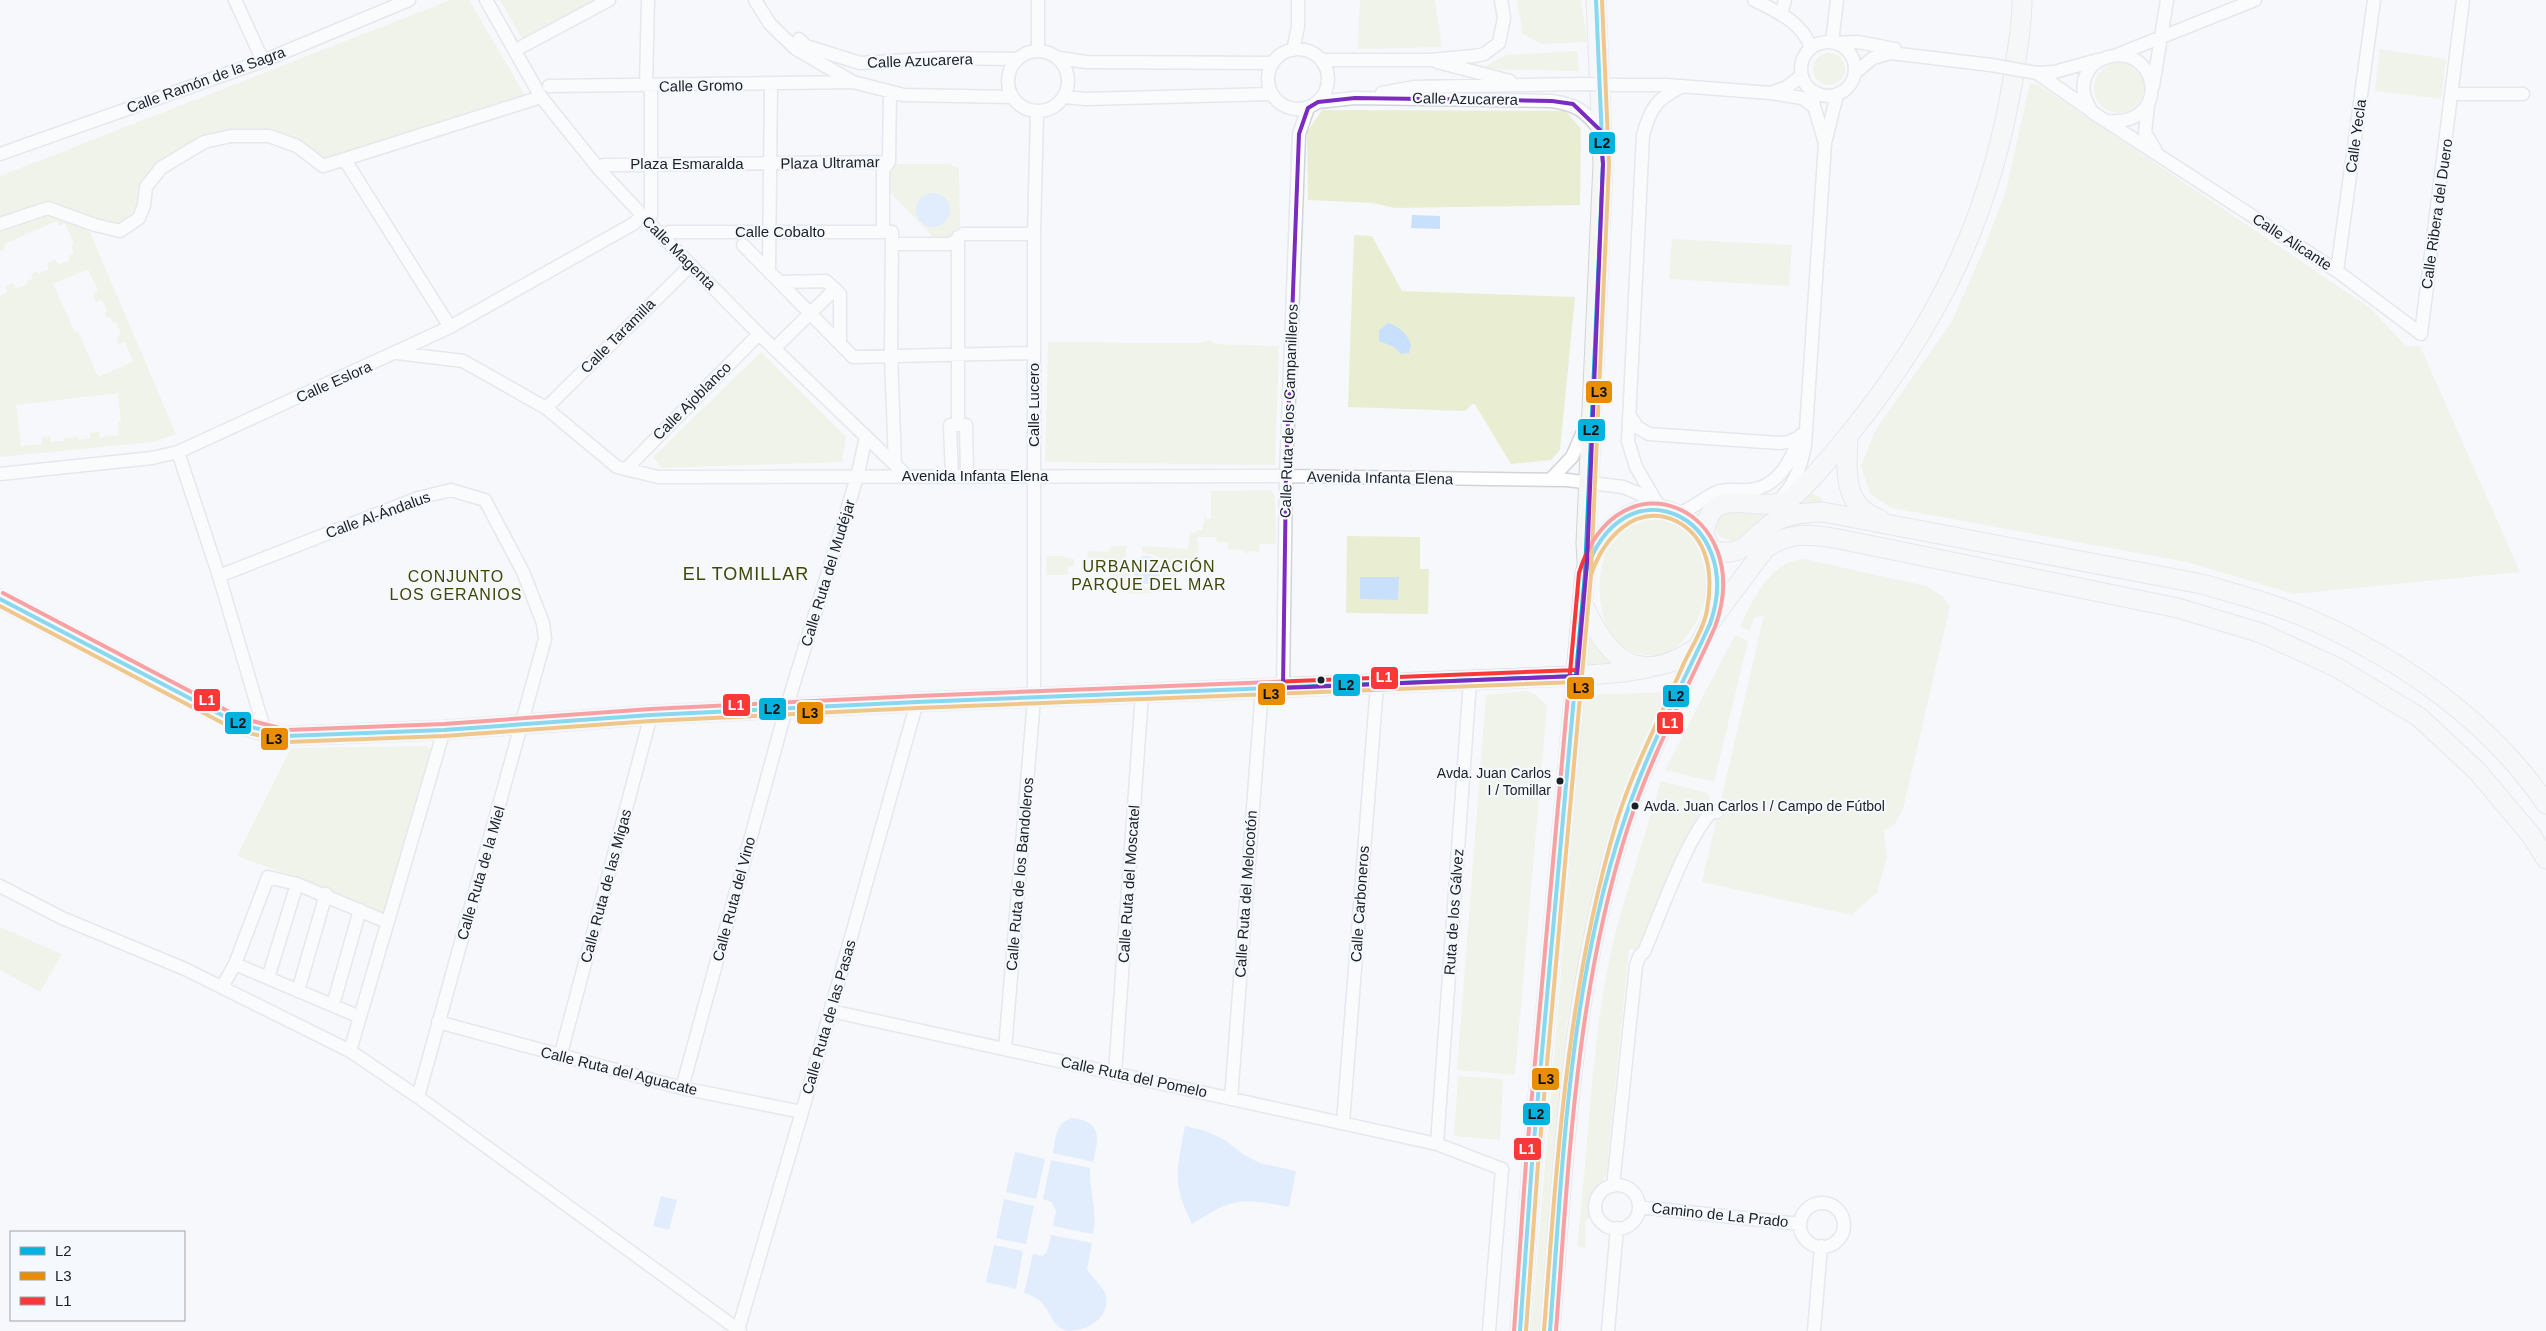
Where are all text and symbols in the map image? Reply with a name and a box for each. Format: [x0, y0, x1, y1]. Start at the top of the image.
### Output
street label: Calle Ramón de la Sagra [124, 43, 288, 116]
street label: Calle Azucarera [867, 50, 974, 71]
street label: Calle Gromo [659, 76, 743, 95]
street label: Calle Azucarera [1412, 89, 1519, 108]
street label: Calle Yecla [2342, 97, 2369, 174]
line badge: L2 [1588, 131, 1616, 155]
text: L2 [1594, 135, 1610, 151]
street label: Calle Ribera del Duero [2418, 138, 2455, 290]
street label: Plaza Ultramar [780, 153, 880, 172]
street label: Plaza Esmaralda [630, 155, 744, 172]
street label: Calle Alicante [2250, 210, 2335, 273]
street label: Calle Magenta [639, 212, 720, 293]
street label: Calle Cobalto [735, 223, 825, 240]
street label: Calle Taramilla [577, 294, 659, 376]
street label: Calle Ruta de los Campanilleros [1276, 304, 1301, 518]
street label: Calle Eslora [293, 357, 375, 406]
street label: Calle Ajoblanco [649, 358, 734, 443]
street label: Calle Lucero [1025, 363, 1042, 447]
line badge: L3 [1585, 380, 1613, 404]
text: L3 [1591, 384, 1607, 400]
line badge: L2 [1577, 418, 1606, 442]
text: L2 [1583, 422, 1599, 438]
street label: Avenida Infanta Elena [902, 467, 1049, 484]
street label: Avenida Infanta Elena [1307, 468, 1454, 487]
street label: Calle Al-Ándalus [323, 488, 432, 541]
street label: Calle Ruta del Mudéjar [797, 497, 858, 648]
district label: URBANIZACIÓN PARQUE DEL MAR [1071, 557, 1227, 593]
district label: EL TOMILLAR [683, 564, 809, 584]
district label: CONJUNTO LOS GERANIOS [390, 568, 522, 603]
line badge: L1 [1370, 666, 1399, 690]
text: L1 [1376, 669, 1392, 685]
line badge: L2 [1332, 673, 1361, 697]
unlabelled marker [1316, 675, 1326, 685]
line badge: L3 [1566, 676, 1595, 700]
text: L2 [1338, 677, 1354, 693]
text: L3 [1573, 680, 1589, 696]
line badge: L3 [1257, 682, 1286, 706]
line badge: L2 [1662, 684, 1690, 708]
text: L3 [1263, 686, 1279, 702]
line badge: L1 [193, 688, 221, 712]
text: L2 [1668, 688, 1684, 704]
text: L1 [199, 692, 215, 708]
line badge: L1 [722, 693, 751, 717]
text: L1 [728, 697, 744, 713]
line badge: L2 [758, 697, 787, 721]
text: L2 [764, 701, 780, 717]
line badge: L3 [796, 701, 824, 725]
text: L3 [802, 705, 818, 721]
line badge: L2 [224, 711, 252, 735]
line badge: L1 [1656, 711, 1684, 735]
text: L2 [230, 715, 246, 731]
text: L1 [1662, 715, 1678, 731]
line badge: L3 [260, 727, 289, 751]
text: L3 [266, 731, 282, 747]
place label: Avda. Juan Carlos I / Tomillar [1437, 765, 1551, 798]
street label: Calle Ruta de los Bandoleros [1003, 776, 1036, 971]
marker: Avda. Juan Carlos I / Tomillar [1555, 776, 1565, 786]
place label: Avda. Juan Carlos I / Campo de Fútbol [1644, 798, 1885, 814]
marker: Avda. Juan Carlos I / Campo de Fútbol [1630, 801, 1640, 811]
street label: Calle Ruta de la Miel [453, 804, 508, 942]
street label: Calle Ruta del Moscatel [1114, 804, 1143, 964]
street label: Calle Ruta de las Migas [577, 807, 634, 965]
street label: Calle Ruta del Melocotón [1231, 810, 1260, 978]
street label: Calle Ruta del Vino [709, 835, 758, 963]
street label: Calle Carboneros [1347, 845, 1372, 963]
street label: Ruta de los Gálvez [1441, 848, 1466, 976]
street label: Calle Ruta de las Pasas [798, 938, 859, 1096]
street label: Calle Ruta del Aguacate [539, 1043, 699, 1098]
street label: Calle Ruta del Pomelo [1059, 1053, 1209, 1100]
line badge: L3 [1531, 1067, 1560, 1091]
text: L3 [1538, 1071, 1554, 1087]
line badge: L2 [1522, 1102, 1551, 1126]
text: L2 [1528, 1106, 1544, 1122]
line badge: L1 [1513, 1137, 1542, 1161]
text: L1 [1519, 1141, 1535, 1157]
street label: Camino de La Prado [1651, 1199, 1789, 1230]
legend [10, 1231, 185, 1321]
text: L2 [55, 1242, 72, 1259]
text: L3 [55, 1267, 72, 1284]
text: L1 [55, 1292, 72, 1309]

